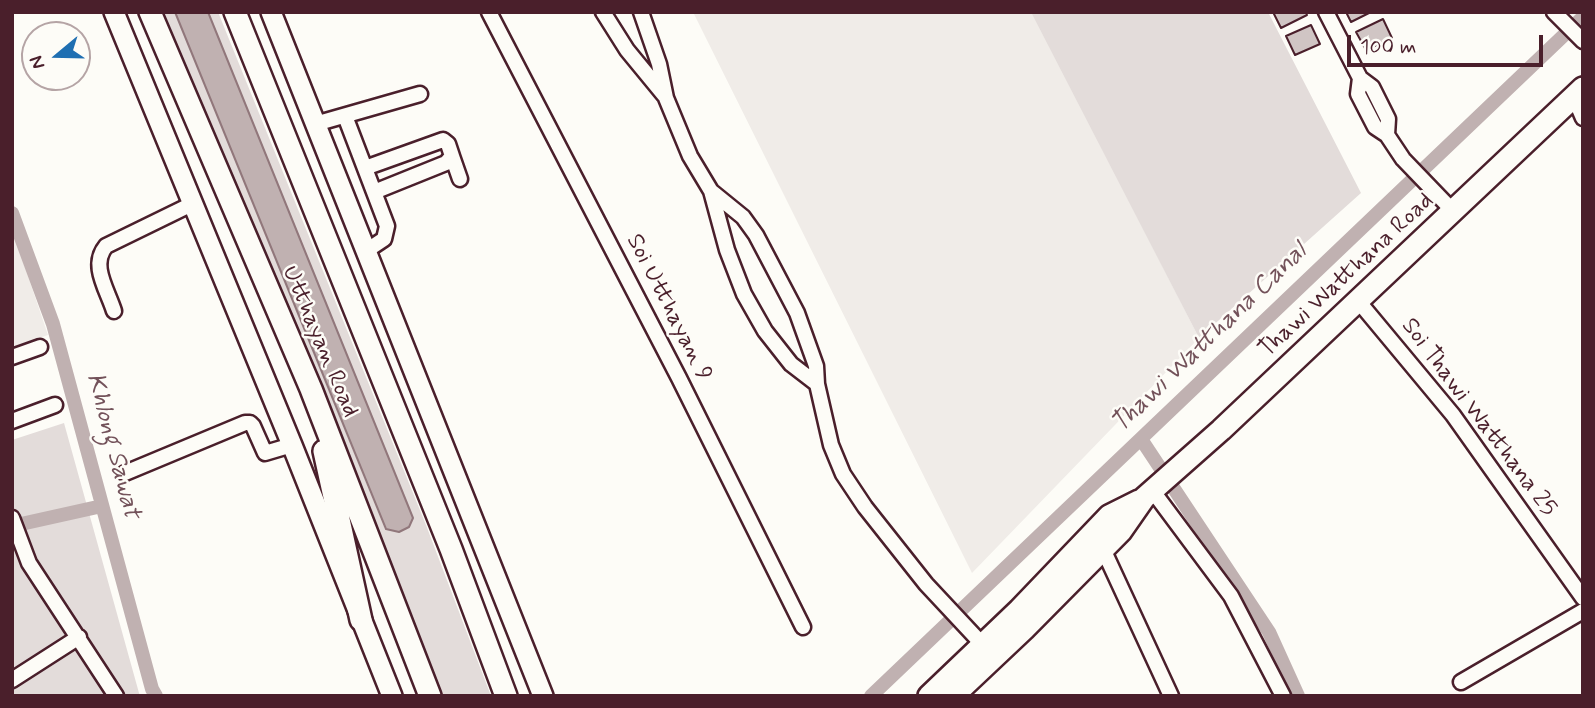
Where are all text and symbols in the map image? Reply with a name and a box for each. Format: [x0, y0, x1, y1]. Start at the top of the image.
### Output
north arrow [21, 21, 91, 91]
scale bar [1350, 21, 1546, 65]
text: 100 m [1360, 33, 1416, 61]
text: N [24, 52, 51, 72]
street label: Thawi Watthana Road [1253, 187, 1441, 365]
street label: Soi Utthayan 9 [619, 230, 717, 386]
water label: Thawi Watthana Canal [1106, 238, 1314, 440]
street label: Utthayan Road [274, 262, 364, 422]
street label: Soi Thawi Watthana 25 [1394, 313, 1562, 523]
water label: Khlong Sawat [78, 370, 146, 522]

